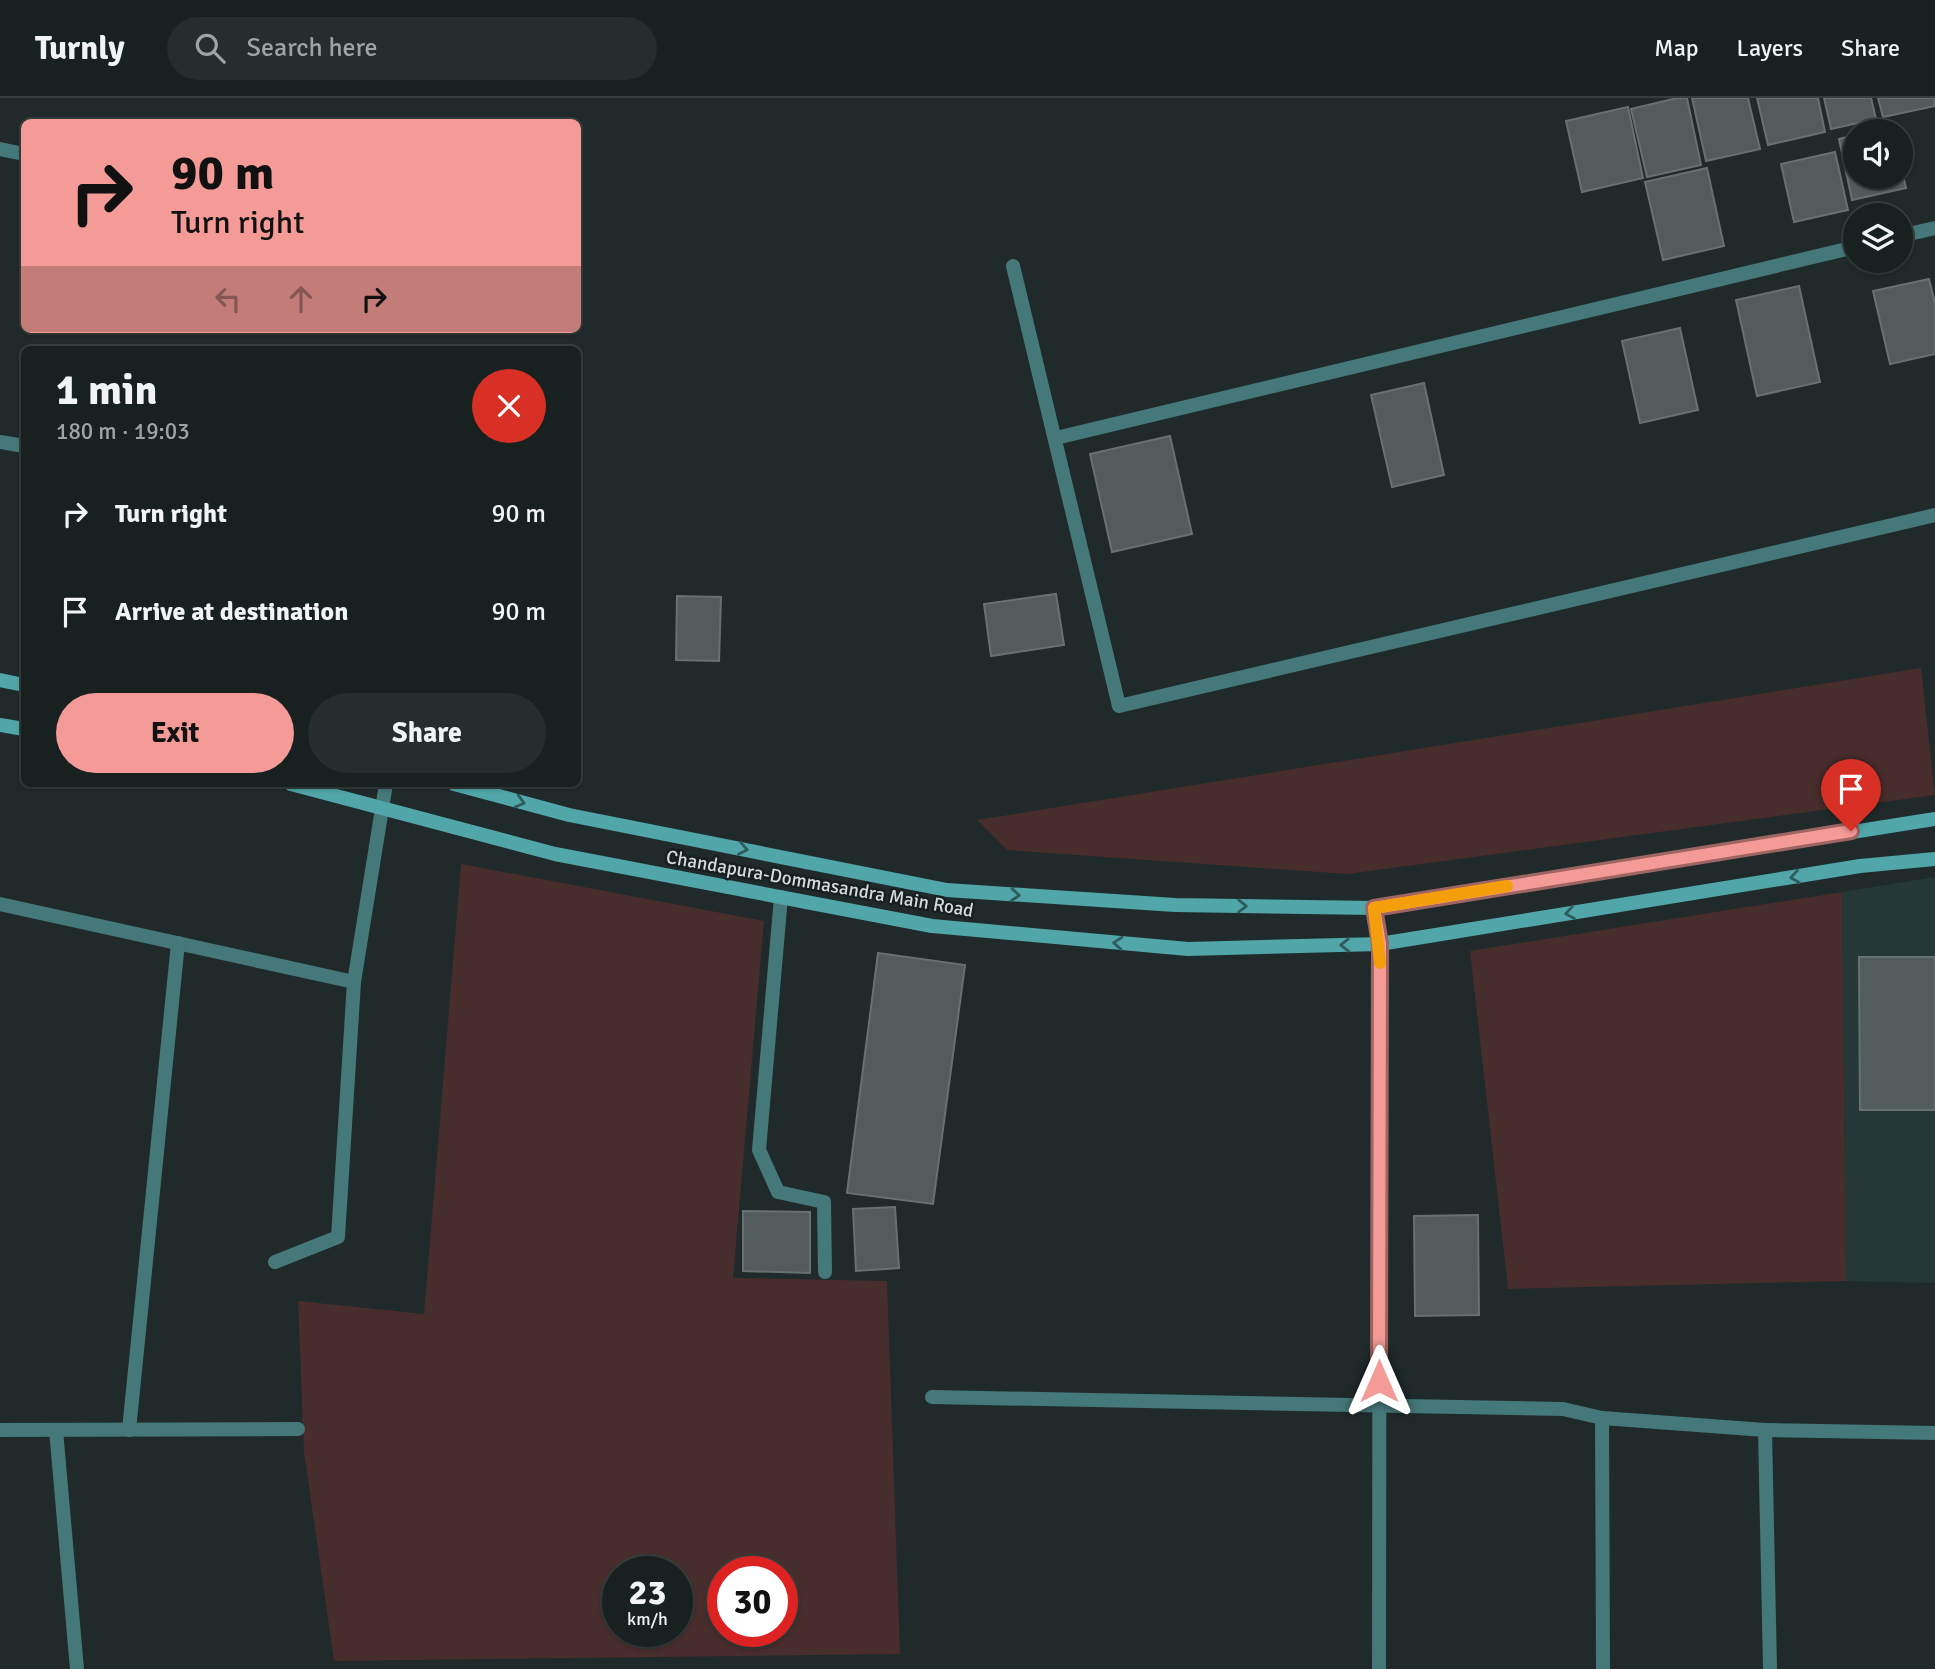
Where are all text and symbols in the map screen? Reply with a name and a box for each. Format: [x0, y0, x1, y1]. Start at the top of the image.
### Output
search box [167, 17, 657, 80]
text: Turnly [35, 28, 125, 69]
icon: search [191, 29, 229, 67]
text: Search here [247, 32, 378, 64]
text: Map [1654, 33, 1699, 63]
text: Layers [1737, 33, 1803, 63]
text: Share [1841, 33, 1900, 63]
map controls [1843, 119, 1913, 273]
button: sound [1843, 119, 1913, 189]
text: 90 m [171, 143, 274, 203]
icon: right [56, 147, 147, 238]
text: Turn right [171, 203, 304, 242]
button: layers [1843, 203, 1913, 273]
icon: left [209, 280, 247, 318]
icon: ahead [282, 280, 320, 318]
icon: right [355, 280, 393, 318]
text: 1 min [56, 365, 157, 416]
button: close [472, 369, 546, 443]
text: 180 m · 19:03 [56, 417, 190, 446]
icon: right [56, 495, 94, 533]
text: Turn right [115, 498, 227, 530]
text: 90 m [491, 498, 546, 530]
icon: arrive [56, 593, 94, 631]
text: Arrive at destination [115, 596, 348, 628]
text: 90 m [491, 596, 546, 628]
button: Exit [56, 693, 294, 773]
button: Share [308, 693, 546, 773]
pin [1821, 759, 1881, 831]
icon: arrive [1832, 770, 1870, 808]
one-way arrow [514, 793, 526, 808]
one-way arrow [737, 841, 749, 856]
street label: Chandapura-Dommasandra Main Road [664, 845, 975, 923]
one-way arrow [1789, 869, 1800, 884]
one-way arrow [1010, 887, 1021, 902]
one-way arrow [1237, 898, 1248, 914]
one-way arrow [1564, 905, 1576, 920]
one-way arrow [1112, 936, 1123, 951]
one-way arrow [1339, 937, 1350, 953]
position arrow [1342, 1344, 1416, 1418]
speed limit sign: 30 [707, 1556, 798, 1647]
text: 23 [629, 1571, 666, 1614]
text: km/h [627, 1608, 668, 1630]

